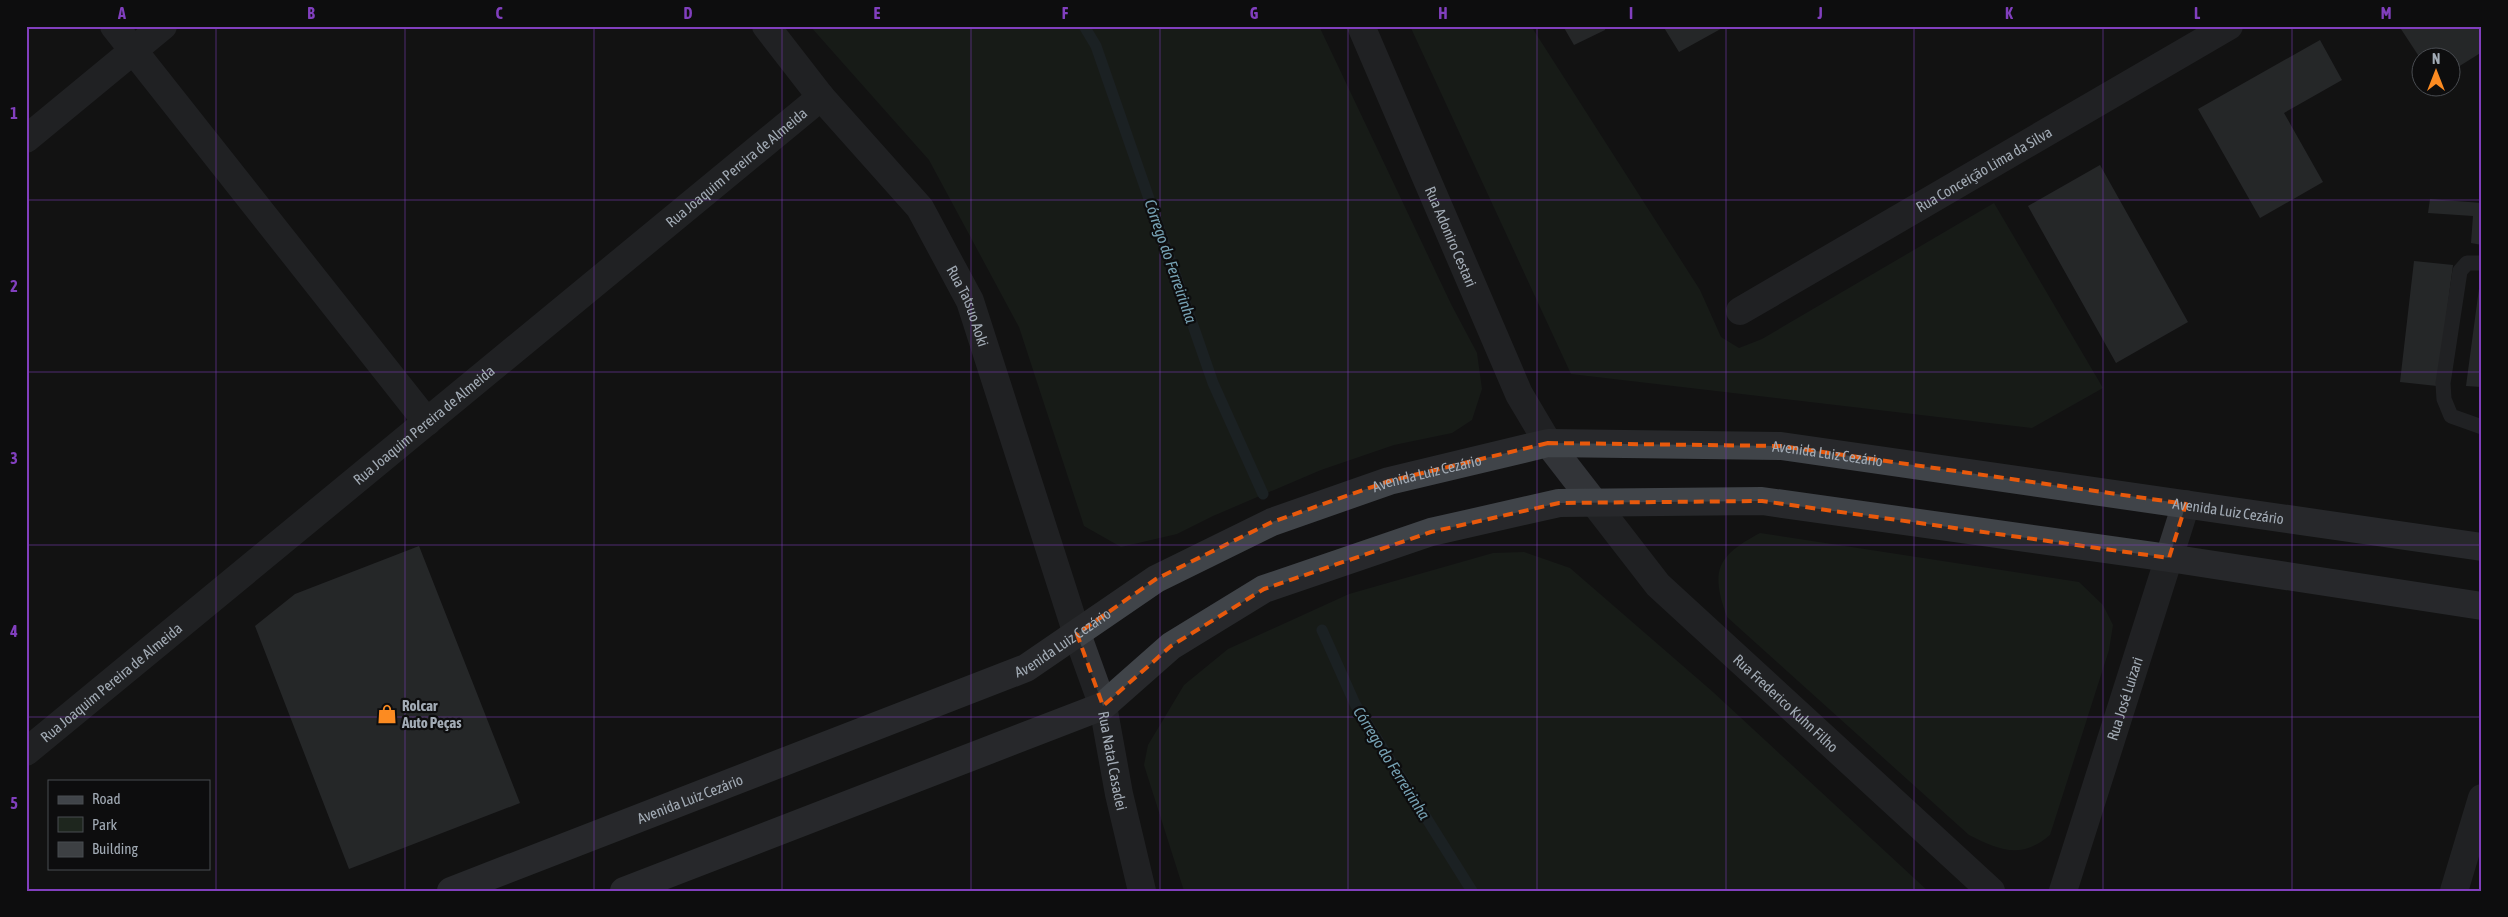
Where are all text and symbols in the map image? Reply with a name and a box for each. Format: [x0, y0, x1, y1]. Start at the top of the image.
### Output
text: A [117, 4, 126, 22]
text: B [307, 4, 315, 22]
text: C [495, 4, 503, 22]
text: D [684, 4, 693, 22]
text: E [874, 4, 881, 22]
text: F [1062, 4, 1069, 22]
text: G [1250, 4, 1259, 22]
text: H [1438, 4, 1448, 22]
text: I [1629, 4, 1633, 22]
text: J [1816, 4, 1823, 22]
text: K [2005, 4, 2013, 22]
text: L [2194, 4, 2201, 22]
text: M [2381, 4, 2391, 22]
north arrow [2410, 48, 2460, 98]
text: N [2432, 51, 2440, 67]
text: 1 [10, 104, 18, 122]
street label: Rua Joaquim Pereira de Almeida [662, 104, 810, 230]
street label: Rua Conceição Lima da Silva [1913, 123, 2055, 215]
street label: Rua Adoniro Cestari [1422, 184, 1480, 289]
water label: Córrego do Ferreirinha [1140, 197, 1201, 326]
street label: Rua Tatsuo Aoki [944, 262, 992, 348]
text: 2 [10, 277, 18, 295]
street label: Rua Joaquim Pereira de Almeida [349, 361, 498, 488]
street label: Avenida Luiz Cezário [1772, 437, 1884, 469]
text: 3 [10, 449, 18, 467]
street label: Avenida Luiz Cezário [1370, 451, 1483, 495]
street label: Avenida Luiz Cezário [2172, 494, 2285, 527]
street label: Avenida Luiz Cezário [1012, 604, 1114, 680]
street label: Rua Joaquim Pereira de Almeida [37, 619, 185, 745]
text: 4 [9, 622, 18, 640]
street label: Rua Frederico Kuhn Filho [1730, 650, 1842, 755]
street label: Rua José Luizari [2103, 655, 2145, 742]
place label: Rolcar Auto Peças [401, 697, 462, 731]
shop icon: Rolcar Auto Peças [376, 703, 398, 725]
water label: Córrego do Ferreirinha [1349, 703, 1434, 824]
street label: Rua Natal Casadei [1096, 710, 1131, 812]
street label: Avenida Luiz Cezário [634, 770, 745, 827]
legend [48, 780, 210, 870]
text: Road [92, 790, 121, 807]
text: 5 [10, 794, 18, 812]
text: Park [92, 816, 117, 833]
text: Building [92, 840, 138, 857]

